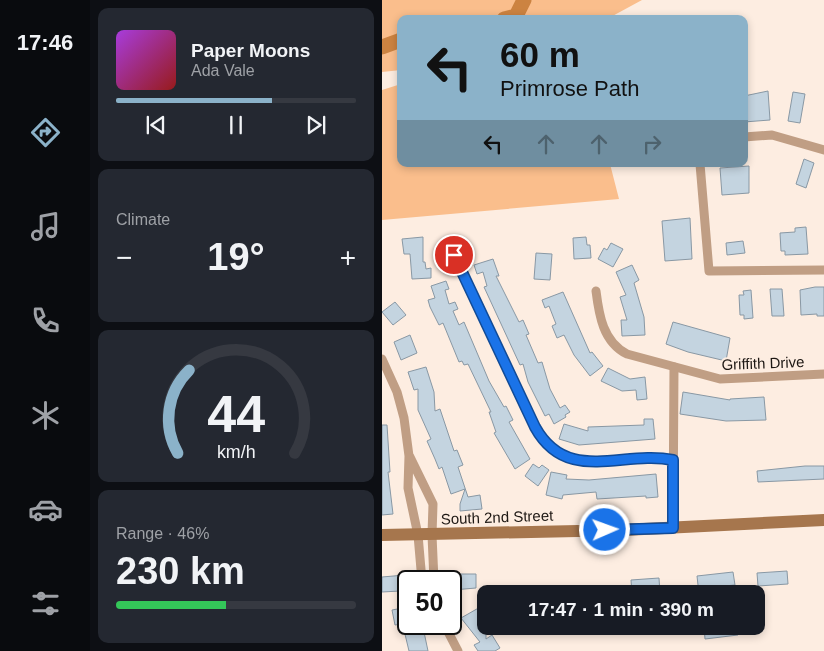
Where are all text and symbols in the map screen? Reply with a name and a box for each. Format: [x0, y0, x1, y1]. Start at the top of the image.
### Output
text: 17:46 [17, 30, 73, 55]
icon: left [417, 35, 482, 100]
text: 60 m [500, 35, 580, 74]
text: Paper Moons [191, 40, 310, 61]
text: Ada Vale [191, 62, 255, 79]
text: Primrose Path [500, 76, 639, 101]
icon: previous [142, 111, 170, 139]
icon: pause [222, 111, 250, 139]
icon: next [302, 111, 330, 139]
icon: directions [28, 115, 63, 150]
icon: left [479, 130, 507, 158]
icon: ahead [532, 130, 560, 158]
icon: ahead [585, 130, 613, 158]
icon: right [638, 130, 666, 158]
icon: music [28, 209, 63, 244]
text: Climate [116, 211, 170, 228]
pin [433, 234, 475, 276]
text: 19° [207, 236, 265, 278]
icon: arrive [440, 241, 468, 269]
text: − [116, 242, 132, 273]
text: + [340, 242, 356, 273]
icon: phone [28, 303, 63, 338]
street label: Griffith Drive [721, 353, 805, 373]
text: 44 [207, 385, 265, 443]
icon: climate [28, 398, 63, 433]
text: km/h [217, 442, 255, 462]
icon: car [28, 492, 63, 527]
position arrow [578, 503, 630, 555]
street label: South 2nd Street [440, 507, 554, 527]
text: Range · 46% [116, 525, 209, 542]
text: 230 km [116, 550, 245, 592]
speed limit sign: 50 [397, 570, 462, 635]
icon: filters [28, 586, 63, 621]
text: 17:47 · 1 min · 390 m [528, 599, 714, 620]

